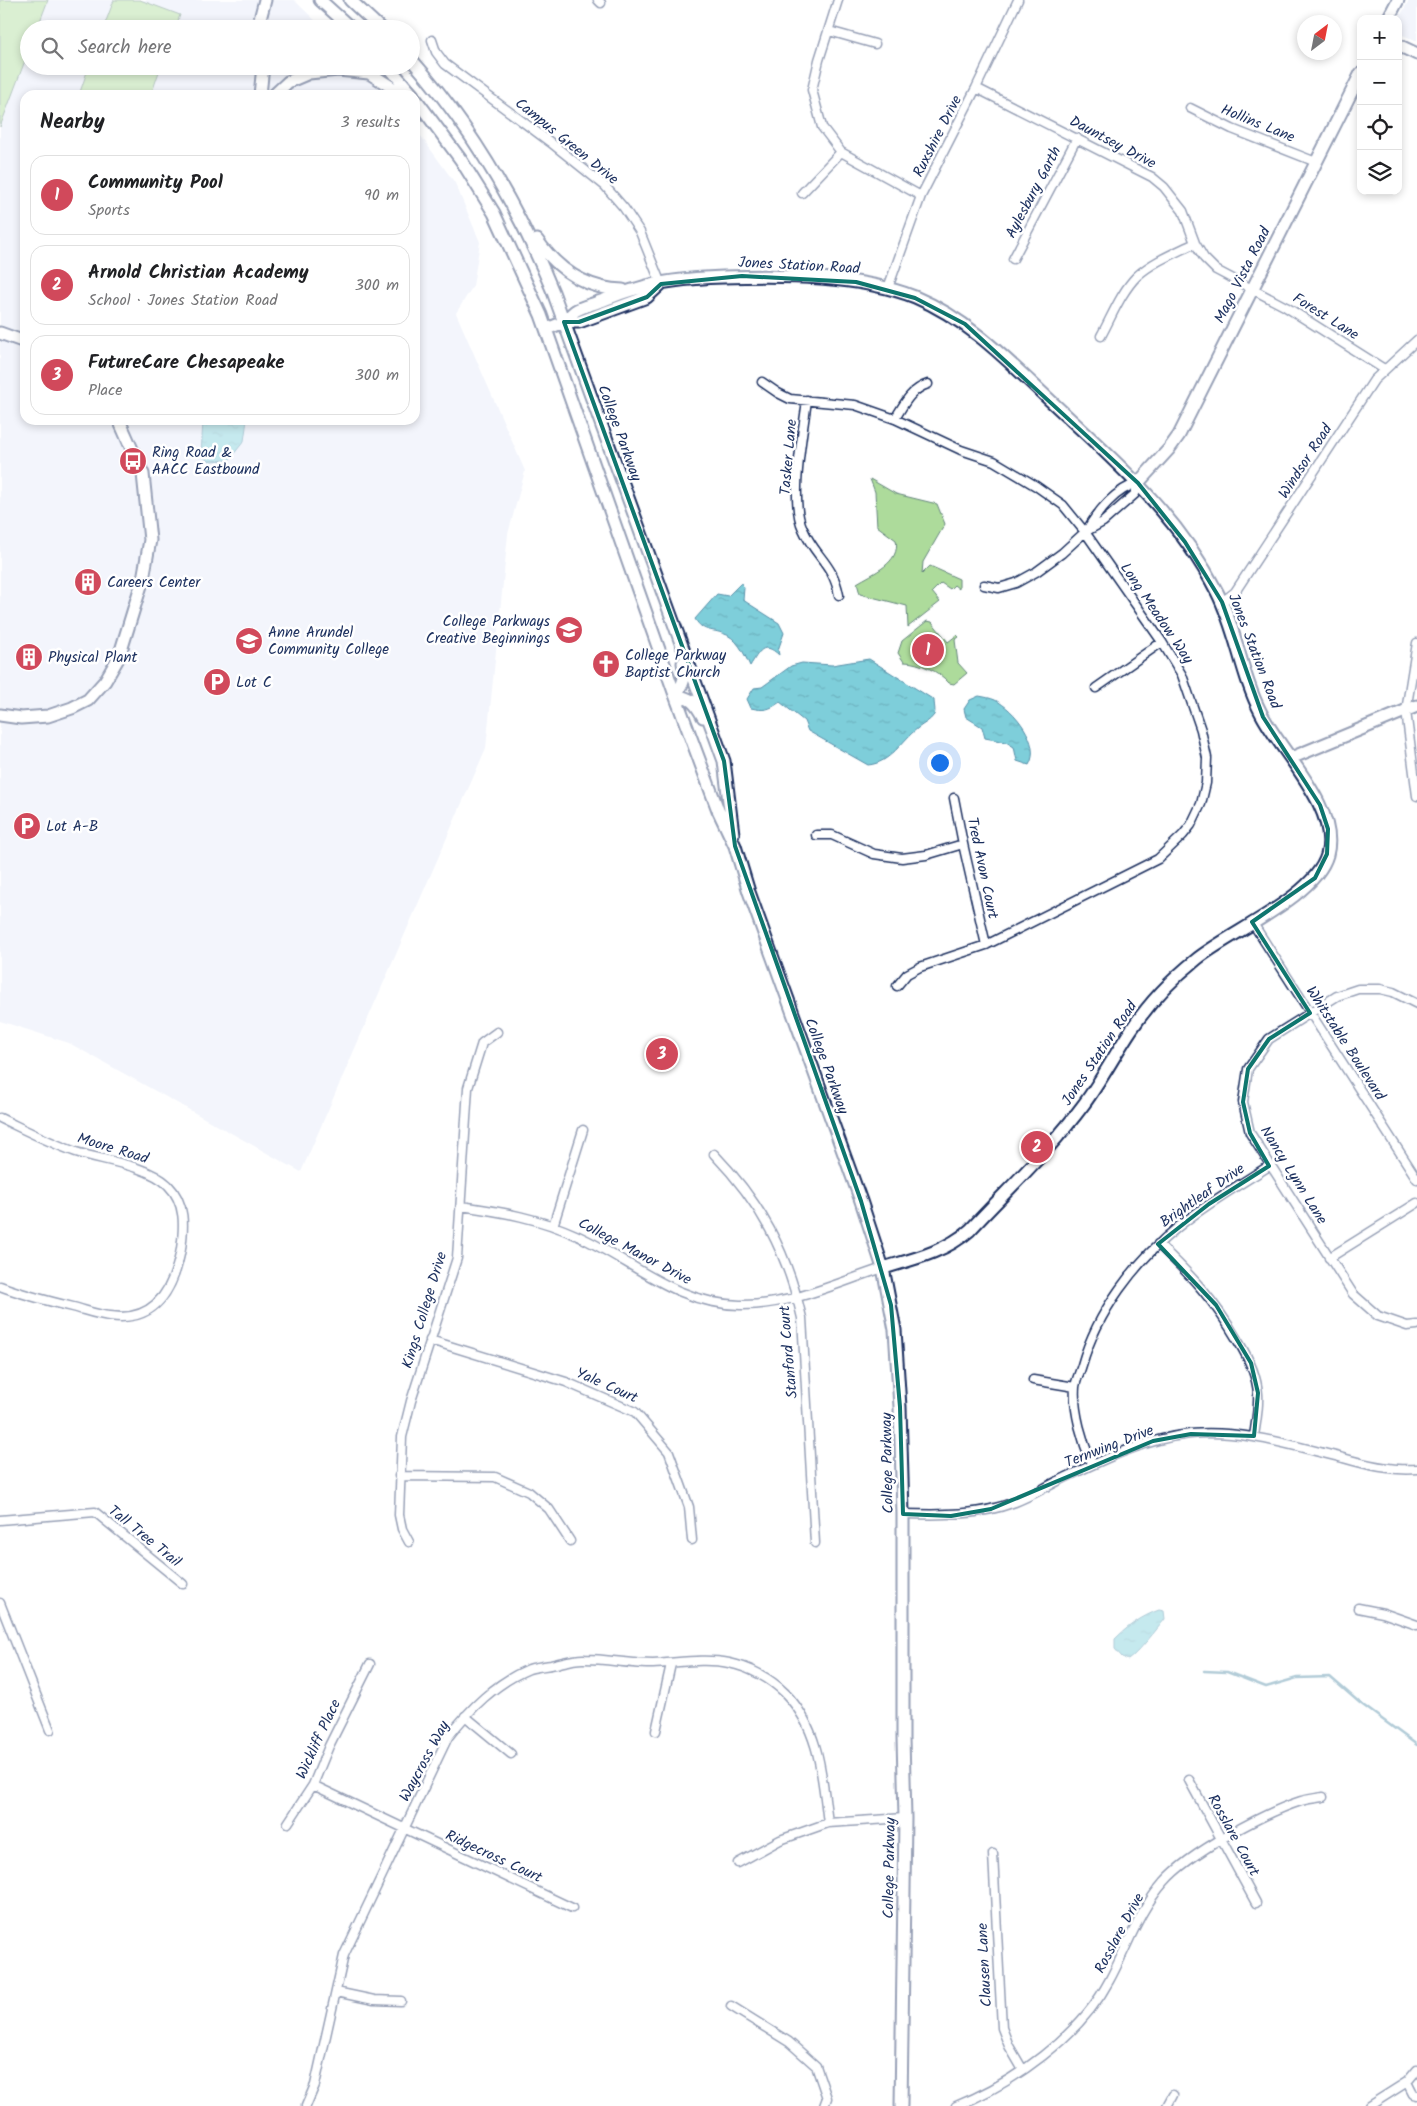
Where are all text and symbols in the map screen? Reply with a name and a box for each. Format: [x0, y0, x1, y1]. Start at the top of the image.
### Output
north arrow [1297, 15, 1342, 60]
map controls [1357, 15, 1402, 195]
button: + [1357, 15, 1402, 60]
search box [20, 20, 420, 75]
text: Search here [78, 33, 172, 63]
icon: search [38, 34, 66, 62]
button: − [1357, 60, 1402, 105]
street label: Ruxshire Drive [907, 91, 969, 182]
street label: Campus Green Drive [509, 92, 624, 191]
street label: Hollins Lane [1217, 98, 1299, 150]
button: locate [1357, 105, 1402, 150]
text: Nearby [40, 106, 105, 139]
text: 3 results [341, 110, 400, 135]
street label: Dauntsey Drive [1065, 110, 1160, 176]
street label: Aylesbury Garth [1000, 142, 1068, 243]
button: layers [1357, 150, 1402, 195]
text: Community Pool [88, 168, 223, 198]
text: 1 [55, 183, 59, 208]
text: 90 m [364, 183, 399, 208]
text: Sports [88, 198, 130, 223]
street label: Mago Vista Road [1208, 222, 1278, 328]
street label: Jones Station Road [737, 251, 861, 281]
text: Arnold Christian Academy [88, 258, 309, 288]
text: 2 [52, 273, 62, 298]
text: 300 m [355, 273, 399, 298]
street label: Forest Lane [1288, 287, 1364, 347]
text: School · Jones Station Road [88, 288, 277, 313]
text: FutureCare Chesapeake [88, 348, 284, 378]
text: 3 [53, 363, 61, 388]
text: 300 m [355, 363, 399, 388]
text: Place [88, 378, 122, 403]
street label: College Parkway [590, 382, 648, 486]
street label: Tasker Lane [774, 418, 804, 496]
street label: Windsor Road [1273, 419, 1339, 504]
place label: Ring Road & AACC Eastbound [152, 441, 260, 482]
bus stop icon: Ring Road & AACC Eastbound [118, 446, 148, 476]
street label: Long Meadow Way [1113, 558, 1200, 670]
building icon: Careers Center [73, 567, 103, 597]
place label: Careers Center [107, 571, 201, 595]
street label: Jones Station Road [1221, 590, 1287, 713]
place label: College Parkways Creative Beginnings [426, 610, 551, 651]
school or university icon: College Parkways Creative Beginnings [554, 615, 584, 645]
place label: Anne Arundel Community College [268, 621, 389, 662]
school or university icon: Anne Arundel Community College [234, 626, 264, 656]
pin: 1 [912, 631, 944, 669]
building icon: Physical Plant [14, 642, 44, 672]
place label: College Parkway Baptist Church [625, 644, 727, 685]
place label: Physical Plant [48, 646, 137, 670]
church icon: College Parkway Baptist Church [591, 649, 621, 679]
parking icon: Lot C [202, 667, 232, 697]
place label: Lot C [236, 671, 272, 695]
your location [927, 750, 953, 776]
parking icon: Lot A-B [12, 811, 42, 841]
place label: Lot A-B [46, 815, 98, 839]
street label: Tred Avon Court [960, 815, 1005, 921]
street label: Whitstable Boulevard [1299, 981, 1392, 1106]
street label: Jones Station Road [1056, 996, 1144, 1111]
street label: College Parkway [797, 1015, 855, 1119]
pin: 3 [646, 1035, 678, 1073]
street label: Nancy Lynn Lane [1253, 1122, 1333, 1230]
street label: Moore Road [74, 1127, 152, 1171]
pin: 2 [1021, 1128, 1053, 1166]
street label: Brightleaf Drive [1155, 1157, 1250, 1234]
street label: College Manor Drive [573, 1212, 696, 1292]
street label: Kings College Drive [396, 1249, 454, 1372]
street label: Stanford Court [773, 1304, 805, 1400]
street label: Yale Court [572, 1362, 642, 1410]
street label: College Parkway [875, 1411, 901, 1514]
street label: Ternwing Drive [1061, 1419, 1158, 1475]
street label: Tall Tree Trail [103, 1500, 186, 1574]
street label: Wickliff Place [290, 1695, 348, 1783]
street label: Waycross Way [393, 1716, 457, 1806]
street label: Rosslare Court [1201, 1790, 1266, 1881]
street label: College Parkway [877, 1816, 903, 1919]
street label: Ridgecross Court [441, 1824, 546, 1890]
street label: Rosslare Drive [1089, 1889, 1151, 1978]
street label: Clausen Lane [971, 1922, 999, 2008]

